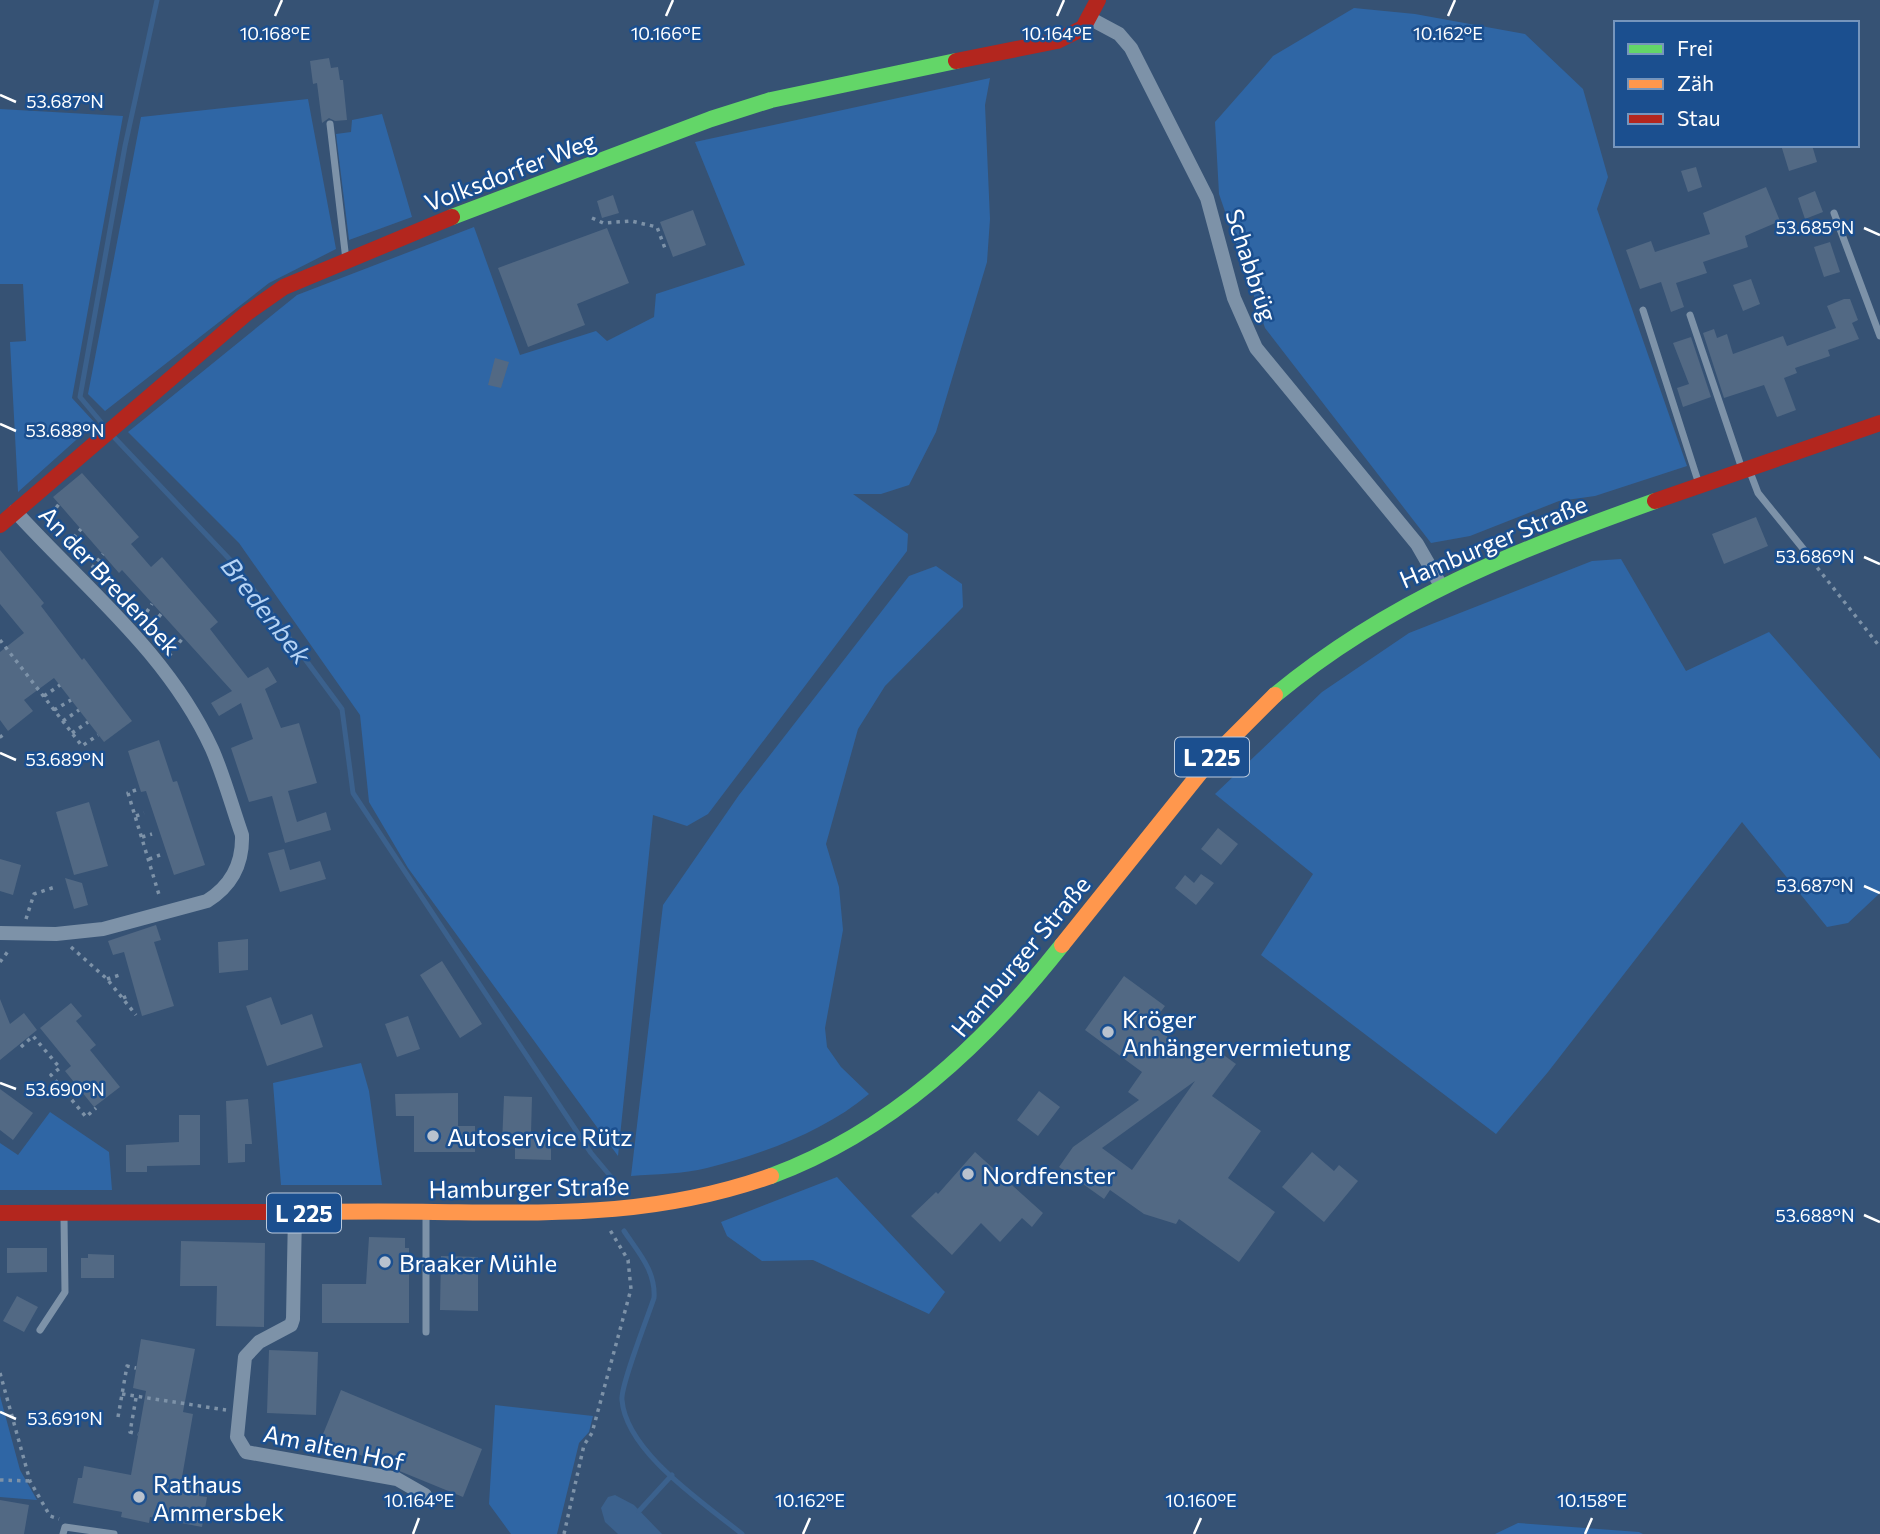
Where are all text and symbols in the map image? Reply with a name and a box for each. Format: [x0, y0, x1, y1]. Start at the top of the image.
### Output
legend [1614, 21, 1859, 147]
text: 10.168°E [240, 22, 310, 44]
text: 10.166°E [631, 22, 701, 44]
text: 10.164°E [1022, 22, 1092, 44]
text: 10.162°E [1413, 22, 1483, 44]
text: Frei [1677, 35, 1713, 60]
text: Zäh [1677, 70, 1714, 95]
text: 53.687°N [26, 90, 104, 112]
text: Stau [1677, 105, 1720, 130]
street label: Volksdorfer Weg [420, 125, 600, 217]
street label: Schabbrüg [1220, 205, 1284, 325]
text: 53.685°N [1776, 216, 1854, 238]
text: 53.688°N [25, 419, 105, 441]
street label: Hamburger Straße [1395, 488, 1591, 594]
street label: An der Bredenbek [34, 500, 186, 660]
text: 53.686°N [1775, 545, 1855, 567]
water label: Bredenbek [216, 550, 319, 670]
road number: L 225 [1175, 737, 1249, 776]
text: 53.689°N [25, 748, 105, 770]
street label: Hamburger Straße [944, 870, 1096, 1042]
text: 53.687°N [1776, 874, 1854, 896]
place label: Kröger Anhängervermietung [1122, 1004, 1351, 1061]
marker: Kröger Anhängervermietung [1100, 1024, 1116, 1040]
text: 53.690°N [25, 1078, 105, 1100]
place label: Autoservice Rütz [447, 1122, 632, 1151]
marker: Autoservice Rütz [425, 1128, 441, 1144]
place label: Nordfenster [982, 1160, 1116, 1189]
marker: Nordfenster [960, 1166, 976, 1182]
street label: Hamburger Straße [428, 1171, 630, 1203]
road number: L 225 [267, 1194, 341, 1232]
text: 53.688°N [1775, 1204, 1855, 1226]
place label: Braaker Mühle [399, 1248, 557, 1277]
marker: Braaker Mühle [377, 1254, 393, 1270]
text: 53.691°N [27, 1407, 103, 1429]
street label: Am alten Hof [261, 1418, 407, 1476]
place label: Rathaus Ammersbek [153, 1469, 284, 1526]
marker: Rathaus Ammersbek [131, 1489, 147, 1505]
text: 10.164°E [384, 1489, 454, 1511]
text: 10.162°E [775, 1489, 845, 1511]
text: 10.160°E [1165, 1489, 1237, 1511]
text: 10.158°E [1557, 1489, 1627, 1511]

